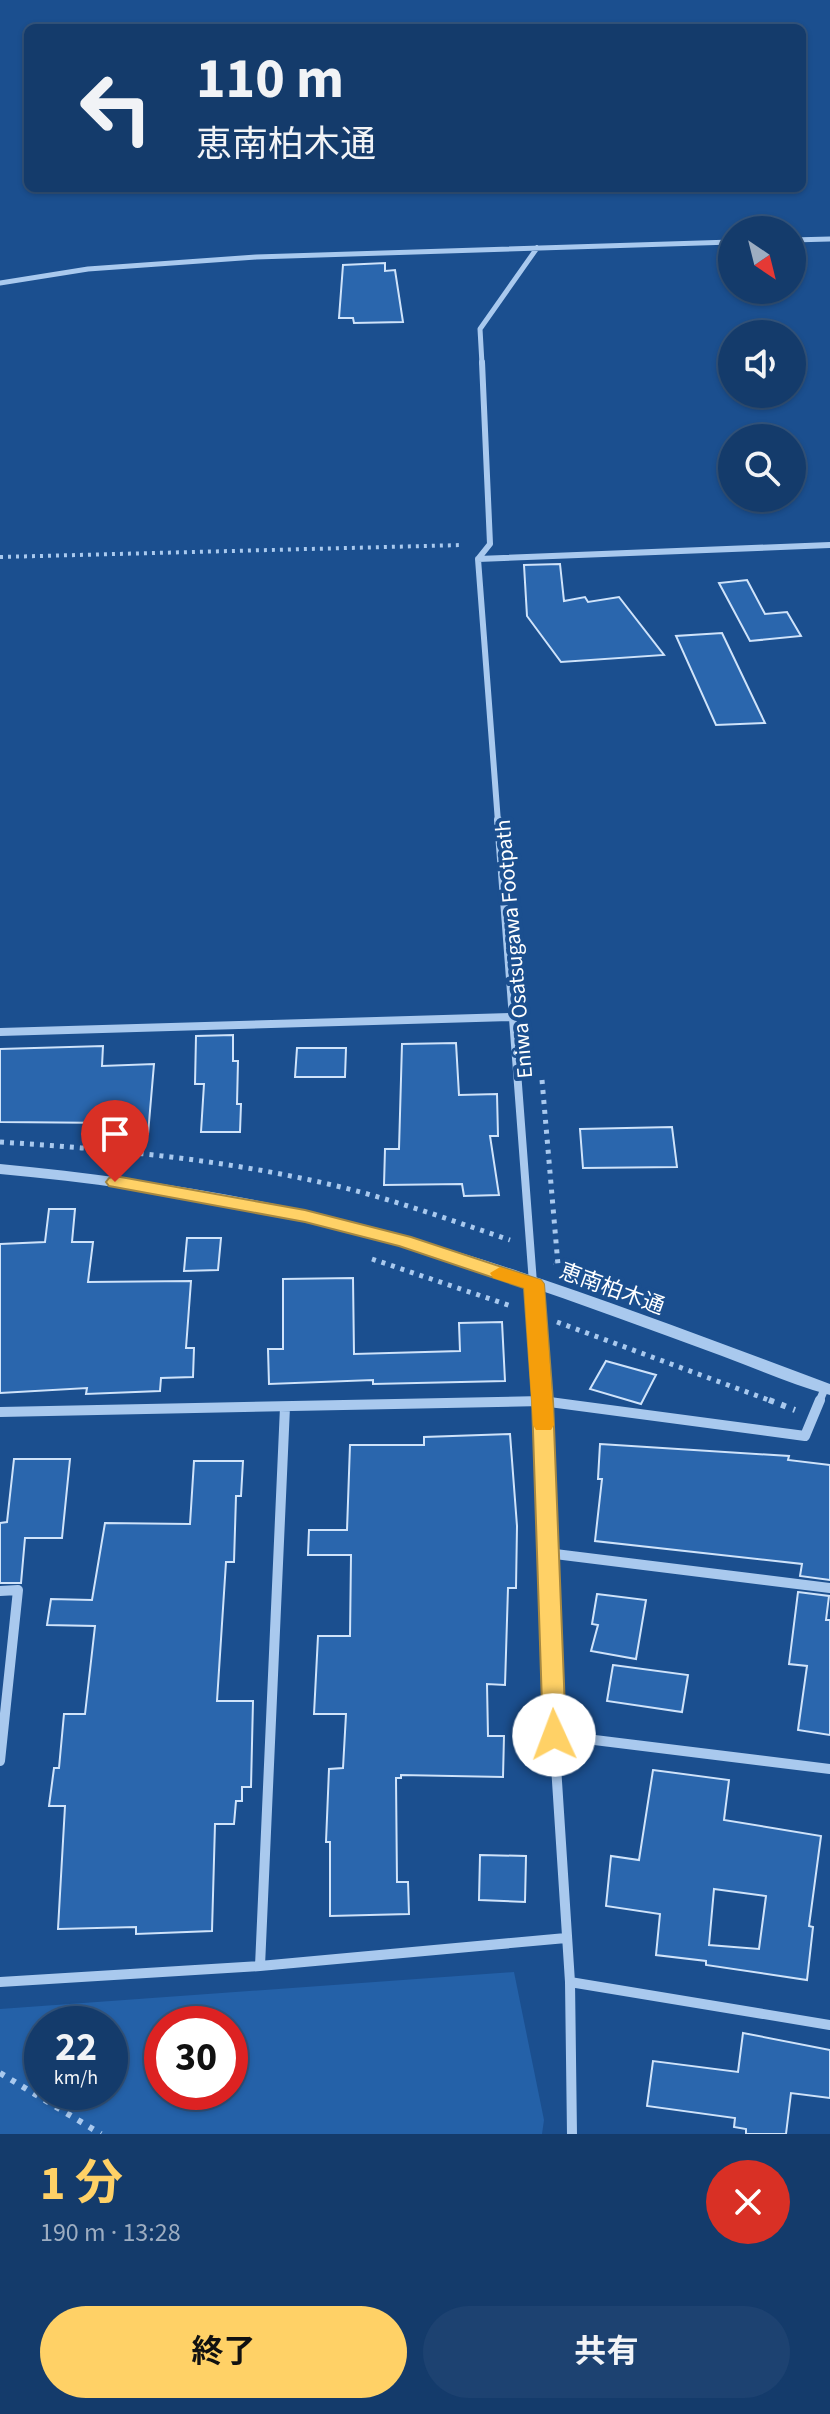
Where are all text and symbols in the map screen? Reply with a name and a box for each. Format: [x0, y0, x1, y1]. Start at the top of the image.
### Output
text: 110 m [196, 40, 344, 119]
icon: left [64, 56, 168, 160]
text: 恵南柏木通 [196, 119, 376, 170]
north arrow [718, 216, 806, 304]
map controls [718, 216, 806, 512]
button: sound [718, 320, 806, 408]
button: search [718, 424, 806, 512]
street label: Eniwa Osatsugawa Footpath [487, 818, 541, 1080]
pin [81, 1100, 149, 1182]
icon: arrive [93, 1112, 137, 1156]
street label: 恵南柏木通 [555, 1255, 669, 1323]
position arrow [512, 1693, 596, 1777]
speed limit sign: 30 [144, 2006, 248, 2110]
text: 22 [55, 2019, 97, 2076]
text: km/h [54, 2064, 98, 2092]
text: 1 分 [40, 2150, 123, 2218]
button: close [706, 2160, 790, 2244]
text: 190 m · 13:28 [40, 2214, 181, 2251]
button: 終了 [40, 2306, 407, 2398]
button: 共有 [423, 2306, 790, 2398]

